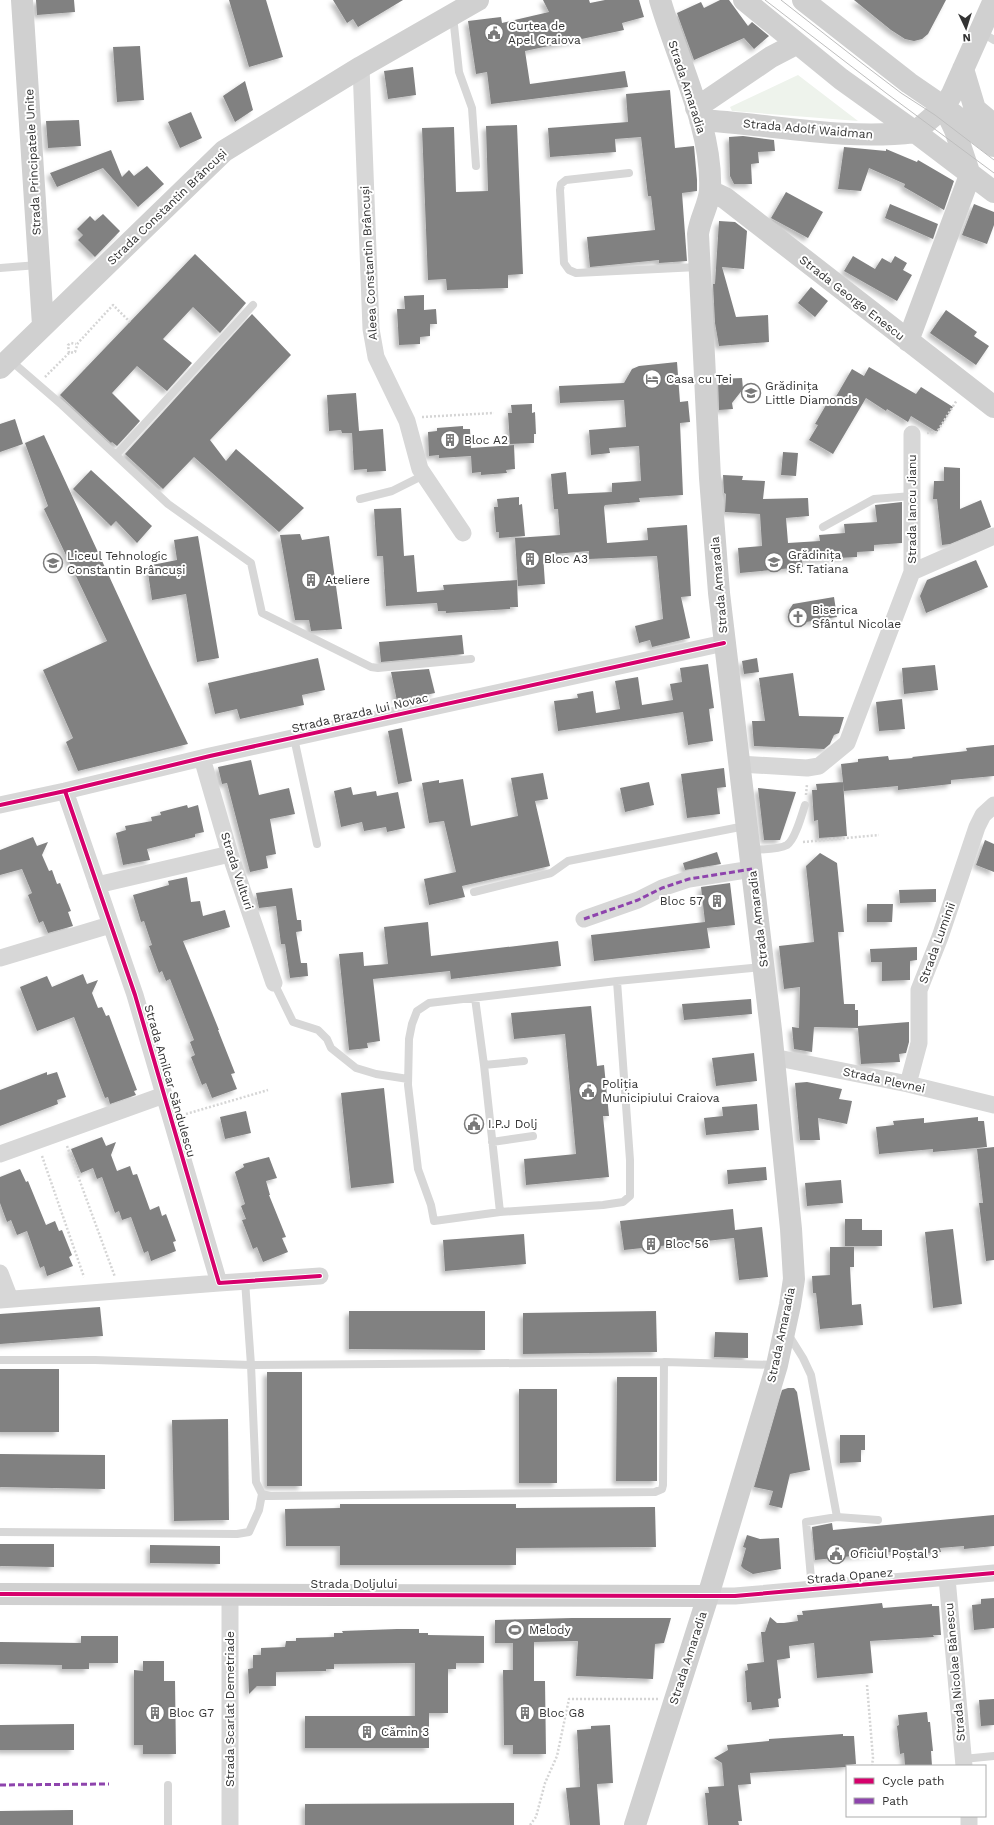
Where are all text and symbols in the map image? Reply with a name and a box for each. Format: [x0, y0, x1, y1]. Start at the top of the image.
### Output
north arrow [946, 8, 986, 48]
place label: Curtea de Apel Craiova [508, 19, 581, 47]
public building icon: Curtea de Apel Craiova [483, 22, 505, 44]
text: N [962, 31, 971, 44]
street label: Strada Amaradia [665, 39, 709, 136]
street label: Strada Principatele Unite [22, 88, 44, 236]
street label: Strada Adolf Waidman [742, 116, 874, 142]
street label: Strada Constantin Brâncuși [104, 146, 230, 268]
street label: Aleea Constantin Brâncuși [358, 185, 380, 341]
street label: Strada George Enescu [797, 253, 907, 343]
hotel icon: Casa cu Tei [641, 368, 663, 390]
place label: Casa cu Tei [666, 372, 732, 386]
place label: Grădinița Little Diamonds [765, 379, 858, 407]
school or university icon: Grădinița Little Diamonds [740, 382, 762, 404]
building icon: Bloc A2 [439, 429, 461, 451]
place label: Bloc A2 [464, 433, 508, 447]
street label: Strada Iancu Jianu [905, 454, 919, 564]
street label: Strada Amaradia [708, 536, 730, 634]
building icon: Bloc A3 [519, 548, 541, 570]
place label: Grădinița Sf. Tatiana [788, 548, 849, 576]
place label: Liceul Tehnologic Constantin Brâncuși [67, 549, 186, 577]
school or university icon: Grădinița Sf. Tatiana [763, 551, 785, 573]
school or university icon: Liceul Tehnologic Constantin Brâncuși [42, 552, 64, 574]
place label: Bloc A3 [544, 552, 588, 566]
building icon: Ateliere [300, 569, 322, 591]
place label: Ateliere [325, 573, 370, 587]
place label: Biserica Sfântul Nicolae [812, 603, 901, 631]
church icon: Biserica Sfântul Nicolae [787, 606, 809, 628]
street label: Strada Brazda lui Novac [290, 690, 430, 736]
street label: Strada Vulturi [218, 830, 256, 912]
street label: Strada Amaradia [745, 870, 771, 968]
building icon: Bloc 57 [706, 890, 728, 912]
place label: Bloc 57 [660, 894, 703, 908]
street label: Strada Luminii [916, 901, 958, 985]
street label: Strada Amilcar Săndulescu [141, 1003, 199, 1159]
street label: Strada Plevnei [842, 1064, 926, 1096]
place label: Poliția Municipiului Craiova [602, 1077, 720, 1105]
public building icon: Poliția Municipiului Craiova [577, 1080, 599, 1102]
public building icon: I.P.J Dolj [463, 1113, 485, 1135]
place label: I.P.J Dolj [488, 1117, 537, 1131]
building icon: Bloc 56 [640, 1233, 662, 1255]
place label: Bloc 56 [665, 1237, 709, 1251]
street label: Strada Amaradia [764, 1286, 798, 1384]
public building icon: Oficiul Poștal 3 [825, 1543, 847, 1565]
place label: Oficiul Poștal 3 [850, 1547, 938, 1561]
street label: Strada Opanez [806, 1565, 894, 1587]
street label: Strada Doljului [311, 1577, 397, 1591]
street label: Strada Nicolae Bănescu [942, 1602, 968, 1742]
street label: Strada Amaradia [666, 1609, 710, 1706]
sports icon: Melody [504, 1619, 526, 1641]
place label: Melody [529, 1623, 571, 1637]
street label: Strada Scarlat Demetriade [223, 1631, 237, 1787]
building icon: Bloc G7 [144, 1702, 166, 1724]
building icon: Bloc G8 [514, 1702, 536, 1724]
place label: Bloc G7 [169, 1706, 214, 1720]
place label: Bloc G8 [539, 1706, 585, 1720]
building icon: Cămin 3 [356, 1721, 378, 1743]
place label: Cămin 3 [381, 1725, 429, 1739]
legend [846, 1765, 986, 1817]
text: Cycle path [882, 1774, 944, 1788]
text: Path [882, 1794, 908, 1808]

